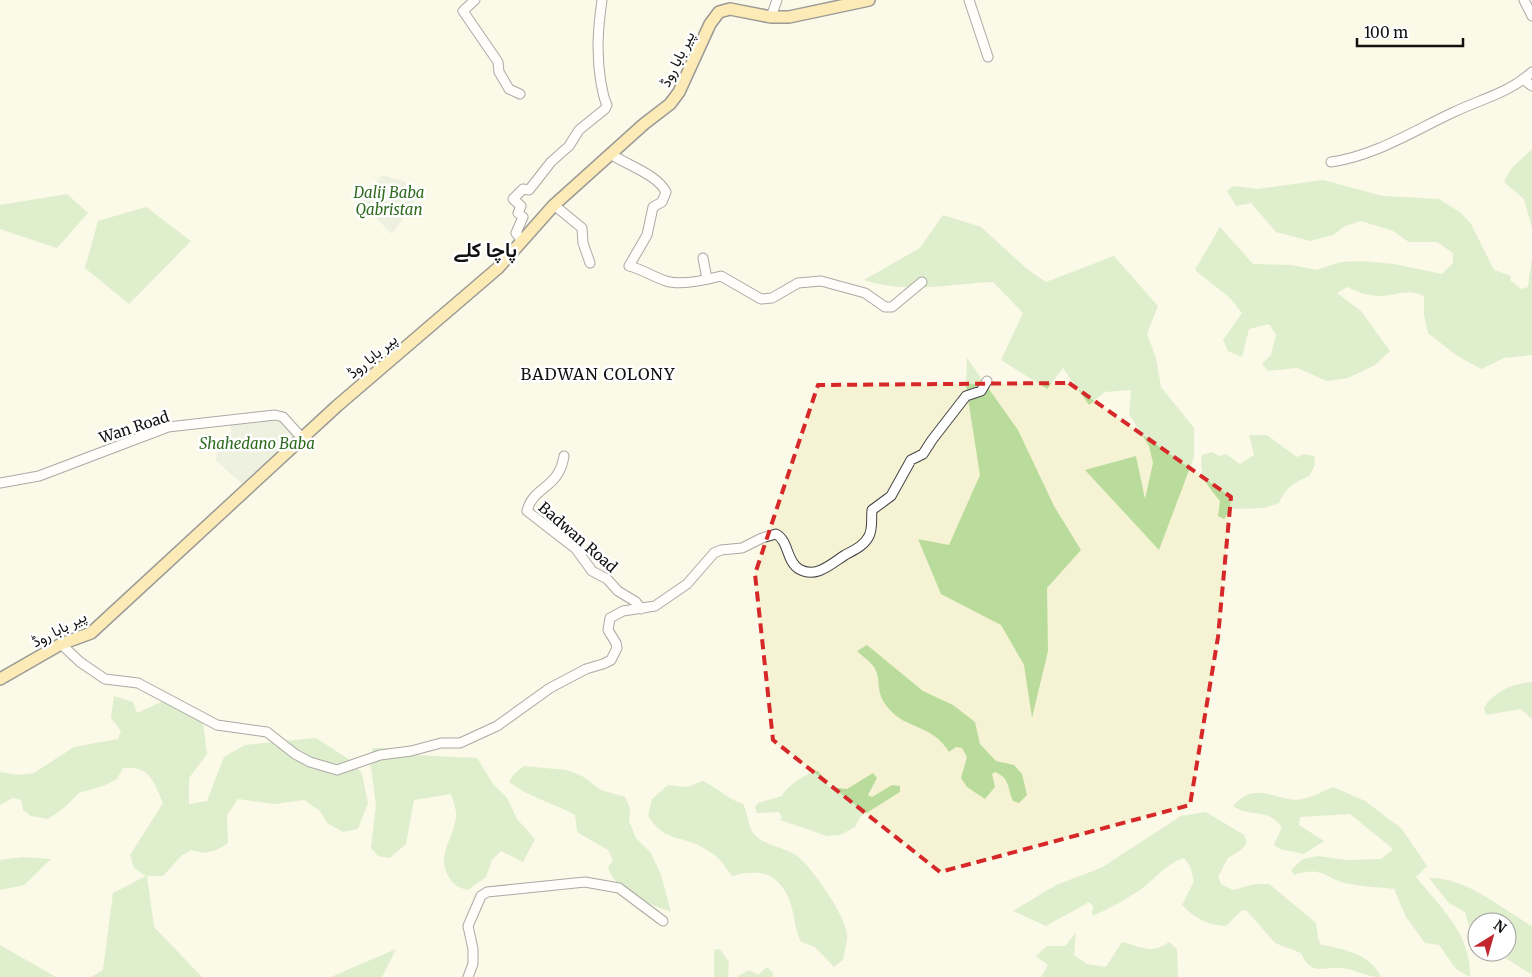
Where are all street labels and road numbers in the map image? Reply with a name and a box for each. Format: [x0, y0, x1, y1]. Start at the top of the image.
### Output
street label: پیر بابا روڈ [655, 28, 699, 90]
street label: پیر بابا روڈ [343, 330, 402, 383]
street label: Wan Road [96, 407, 171, 448]
street label: Badwan Road [535, 498, 621, 576]
street label: پیر بابا روڈ [28, 607, 90, 652]

